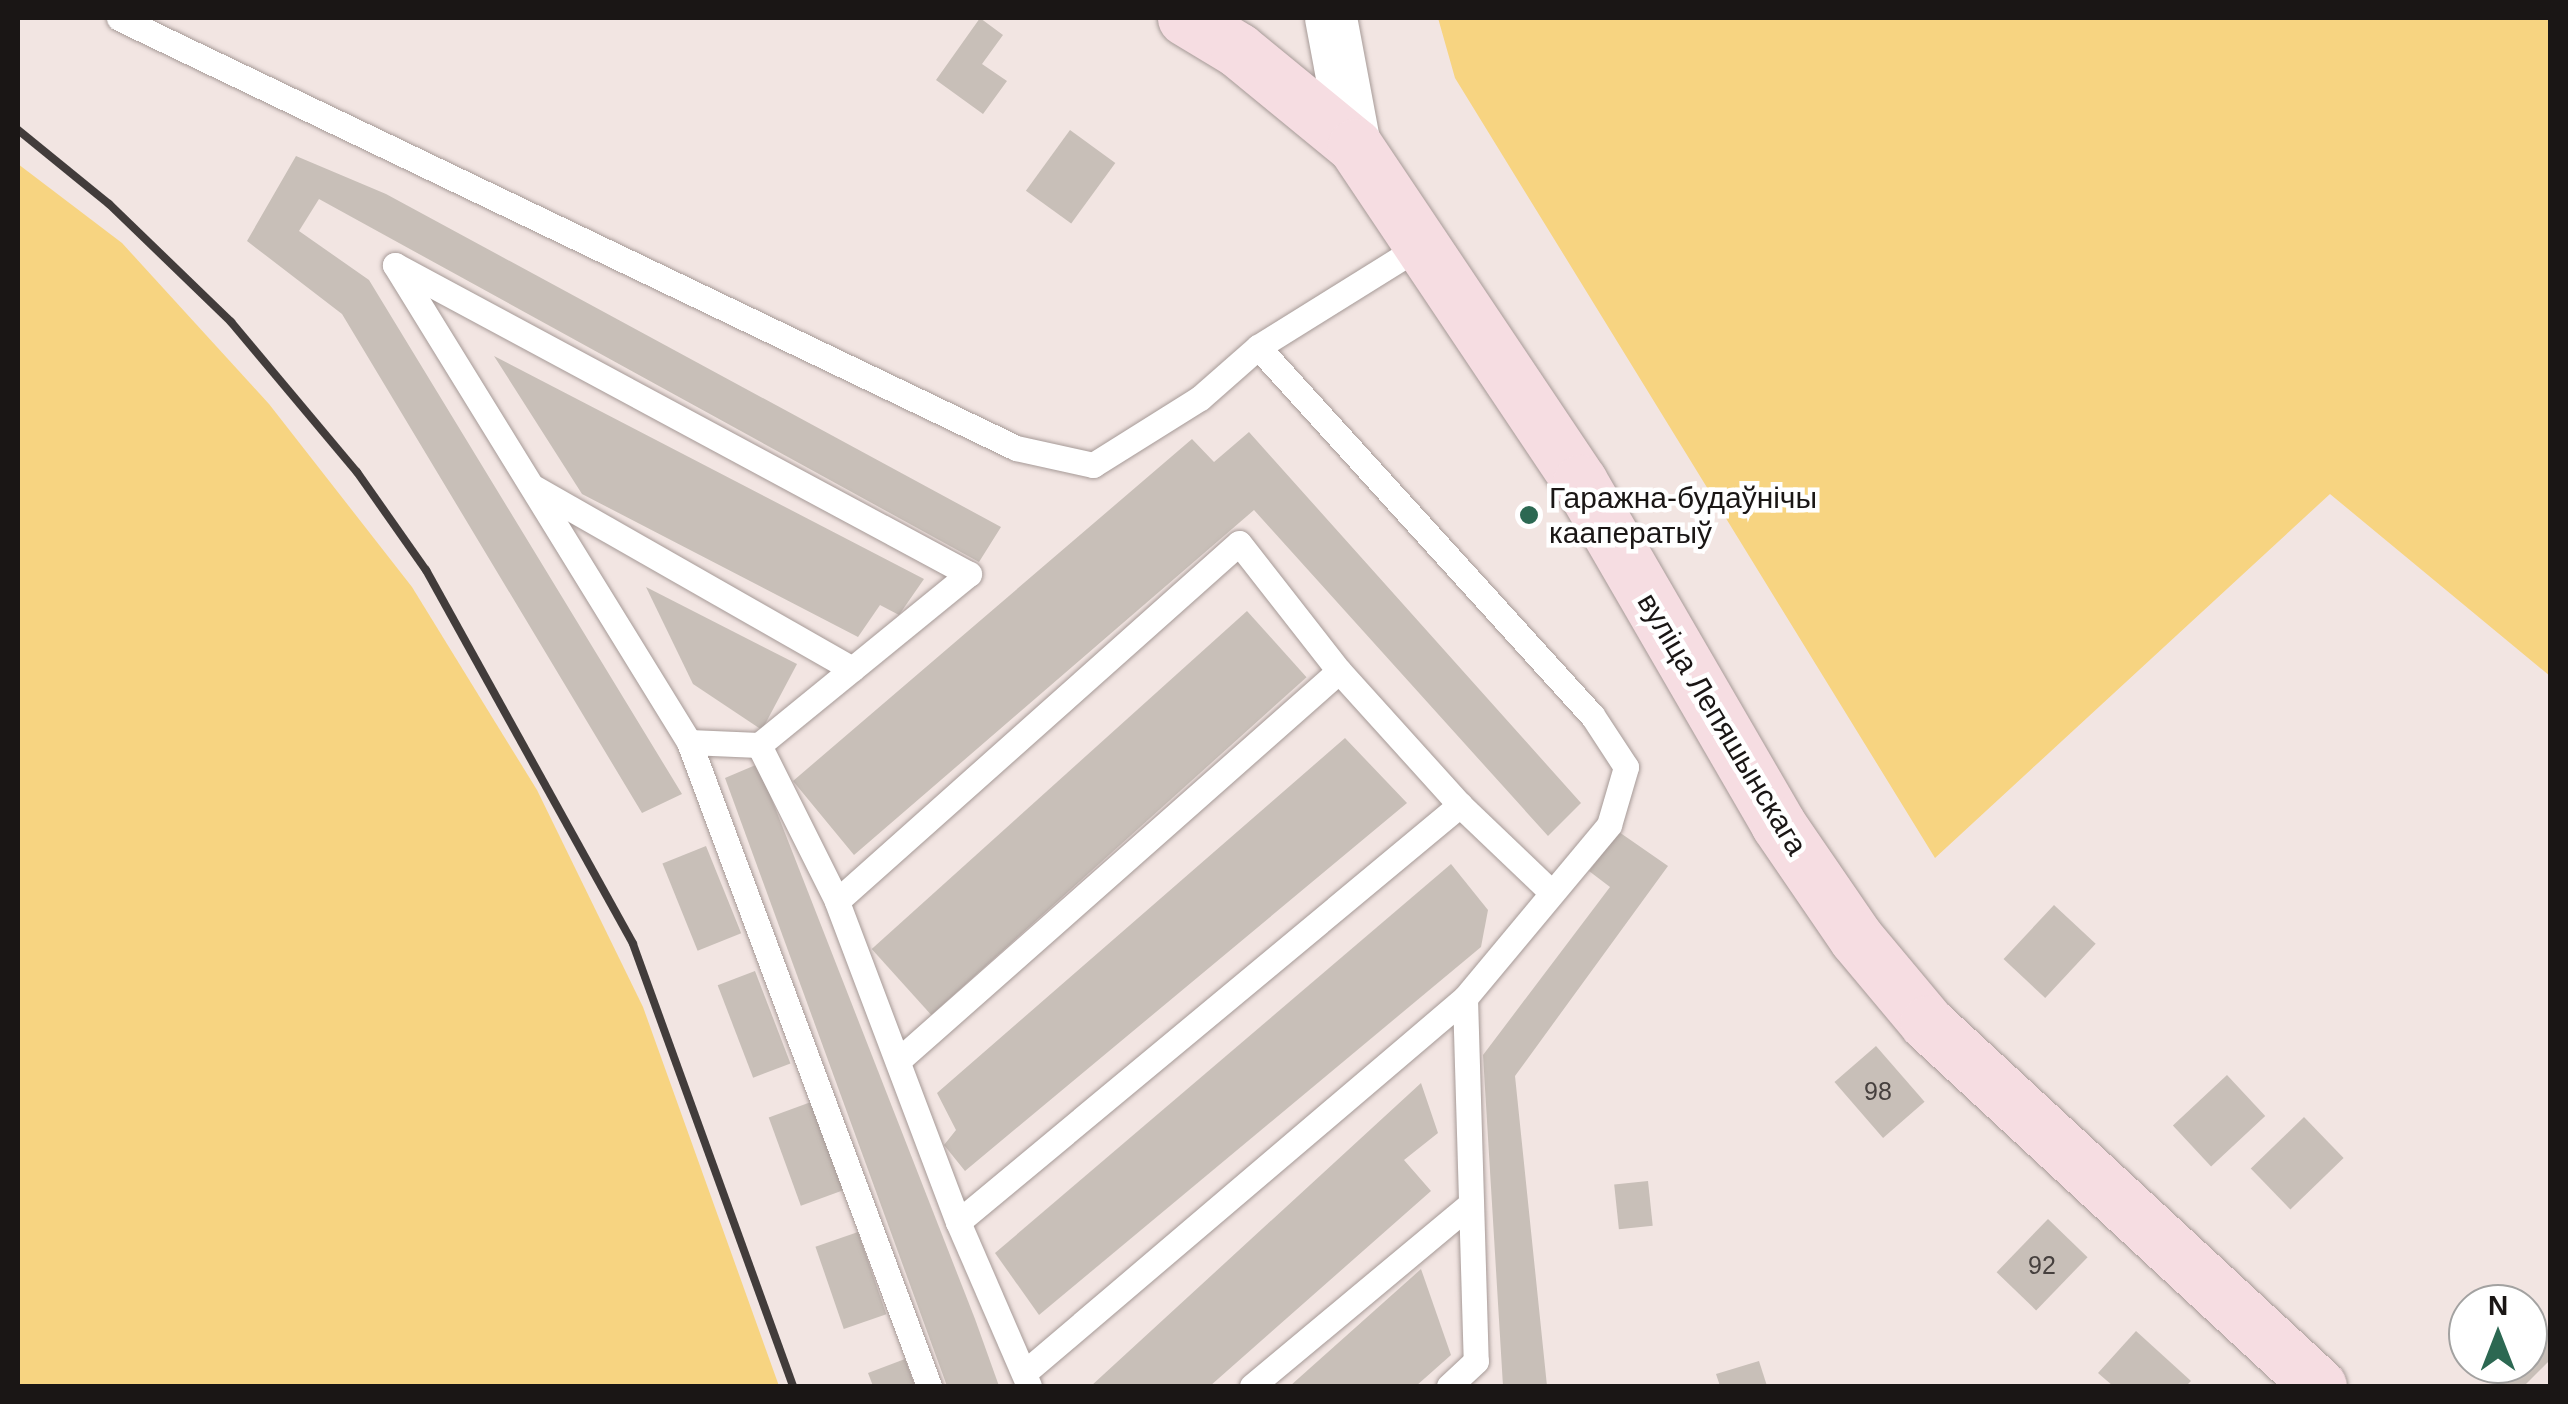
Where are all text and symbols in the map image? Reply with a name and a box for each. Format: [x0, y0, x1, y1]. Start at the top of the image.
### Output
place label: Гаражна-будаўнічы кааператыў [1549, 480, 1817, 550]
marker: Гаражна-будаўнічы кааператыў [1518, 504, 1540, 526]
street label: вуліца Лепяшынскага [1629, 586, 1815, 862]
house number: 98 [1864, 1076, 1892, 1106]
house number: 92 [2028, 1250, 2056, 1280]
north arrow [2448, 1284, 2548, 1384]
text: N [2488, 1290, 2508, 1321]

